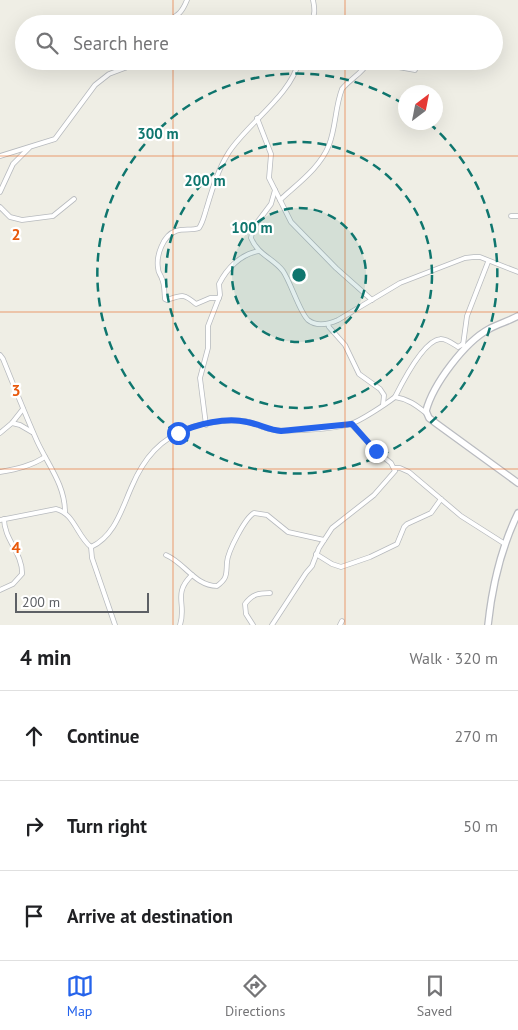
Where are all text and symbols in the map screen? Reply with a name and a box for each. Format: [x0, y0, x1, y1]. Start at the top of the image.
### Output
search box [15, 15, 503, 70]
icon: search [33, 29, 61, 57]
text: Search here [73, 31, 169, 55]
north arrow [398, 85, 443, 130]
text: 300 m [137, 124, 179, 143]
text: 200 m [184, 171, 226, 190]
text: 100 m [231, 218, 273, 237]
text: 2 [11, 224, 21, 244]
centre of rings [290, 266, 308, 284]
text: 3 [11, 380, 21, 400]
route start [167, 422, 190, 445]
route end [365, 440, 388, 463]
text: 4 [11, 537, 21, 557]
scale bar [15, 590, 149, 613]
text: 200 m [22, 593, 60, 611]
text: 4 min [20, 644, 71, 671]
text: Walk · 320 m [409, 648, 498, 668]
icon: ahead [20, 722, 48, 750]
text: Continue [67, 724, 139, 748]
text: 270 m [455, 726, 498, 746]
icon: right [20, 812, 48, 840]
text: Turn right [67, 814, 147, 838]
text: 50 m [463, 816, 498, 836]
icon: arrive [20, 902, 48, 930]
text: Arrive at destination [67, 904, 233, 928]
tab: Map [66, 972, 94, 1020]
tab: Directions [225, 972, 285, 1020]
tab: Saved [417, 972, 452, 1020]

